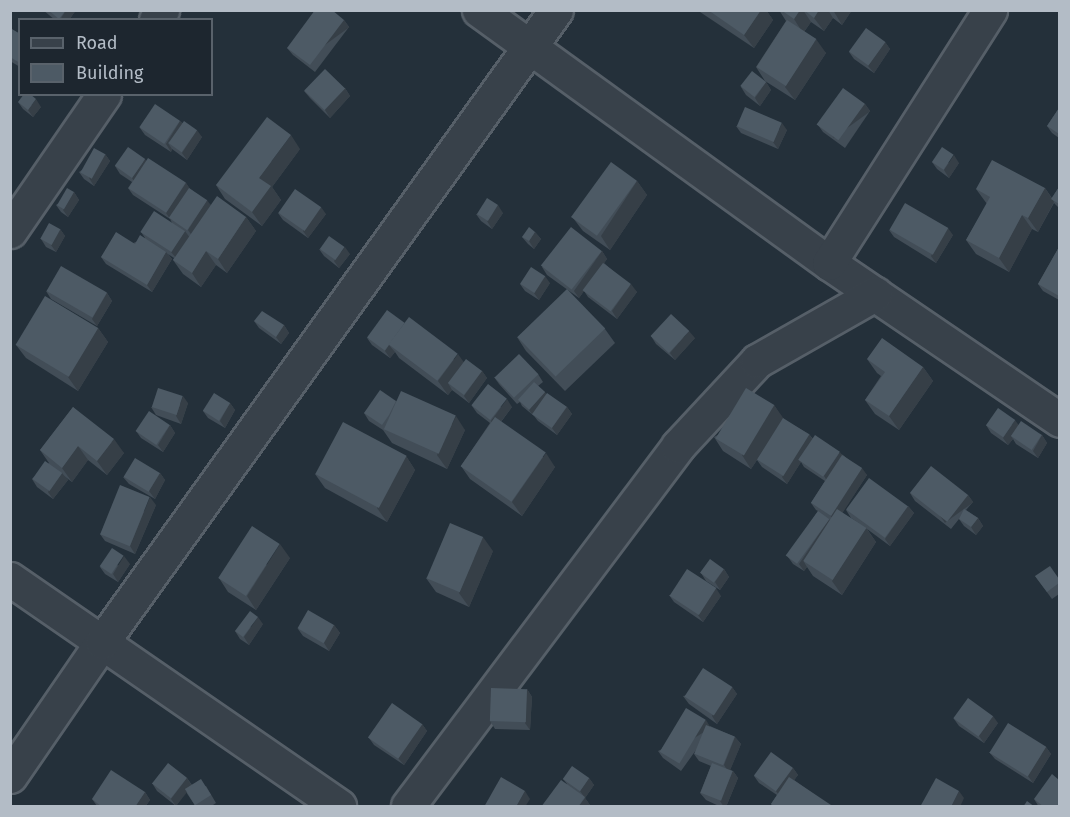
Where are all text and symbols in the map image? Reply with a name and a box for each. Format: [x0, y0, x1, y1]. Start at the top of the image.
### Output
legend [18, 18, 213, 96]
text: Road [76, 32, 118, 54]
text: Building [76, 62, 143, 84]

